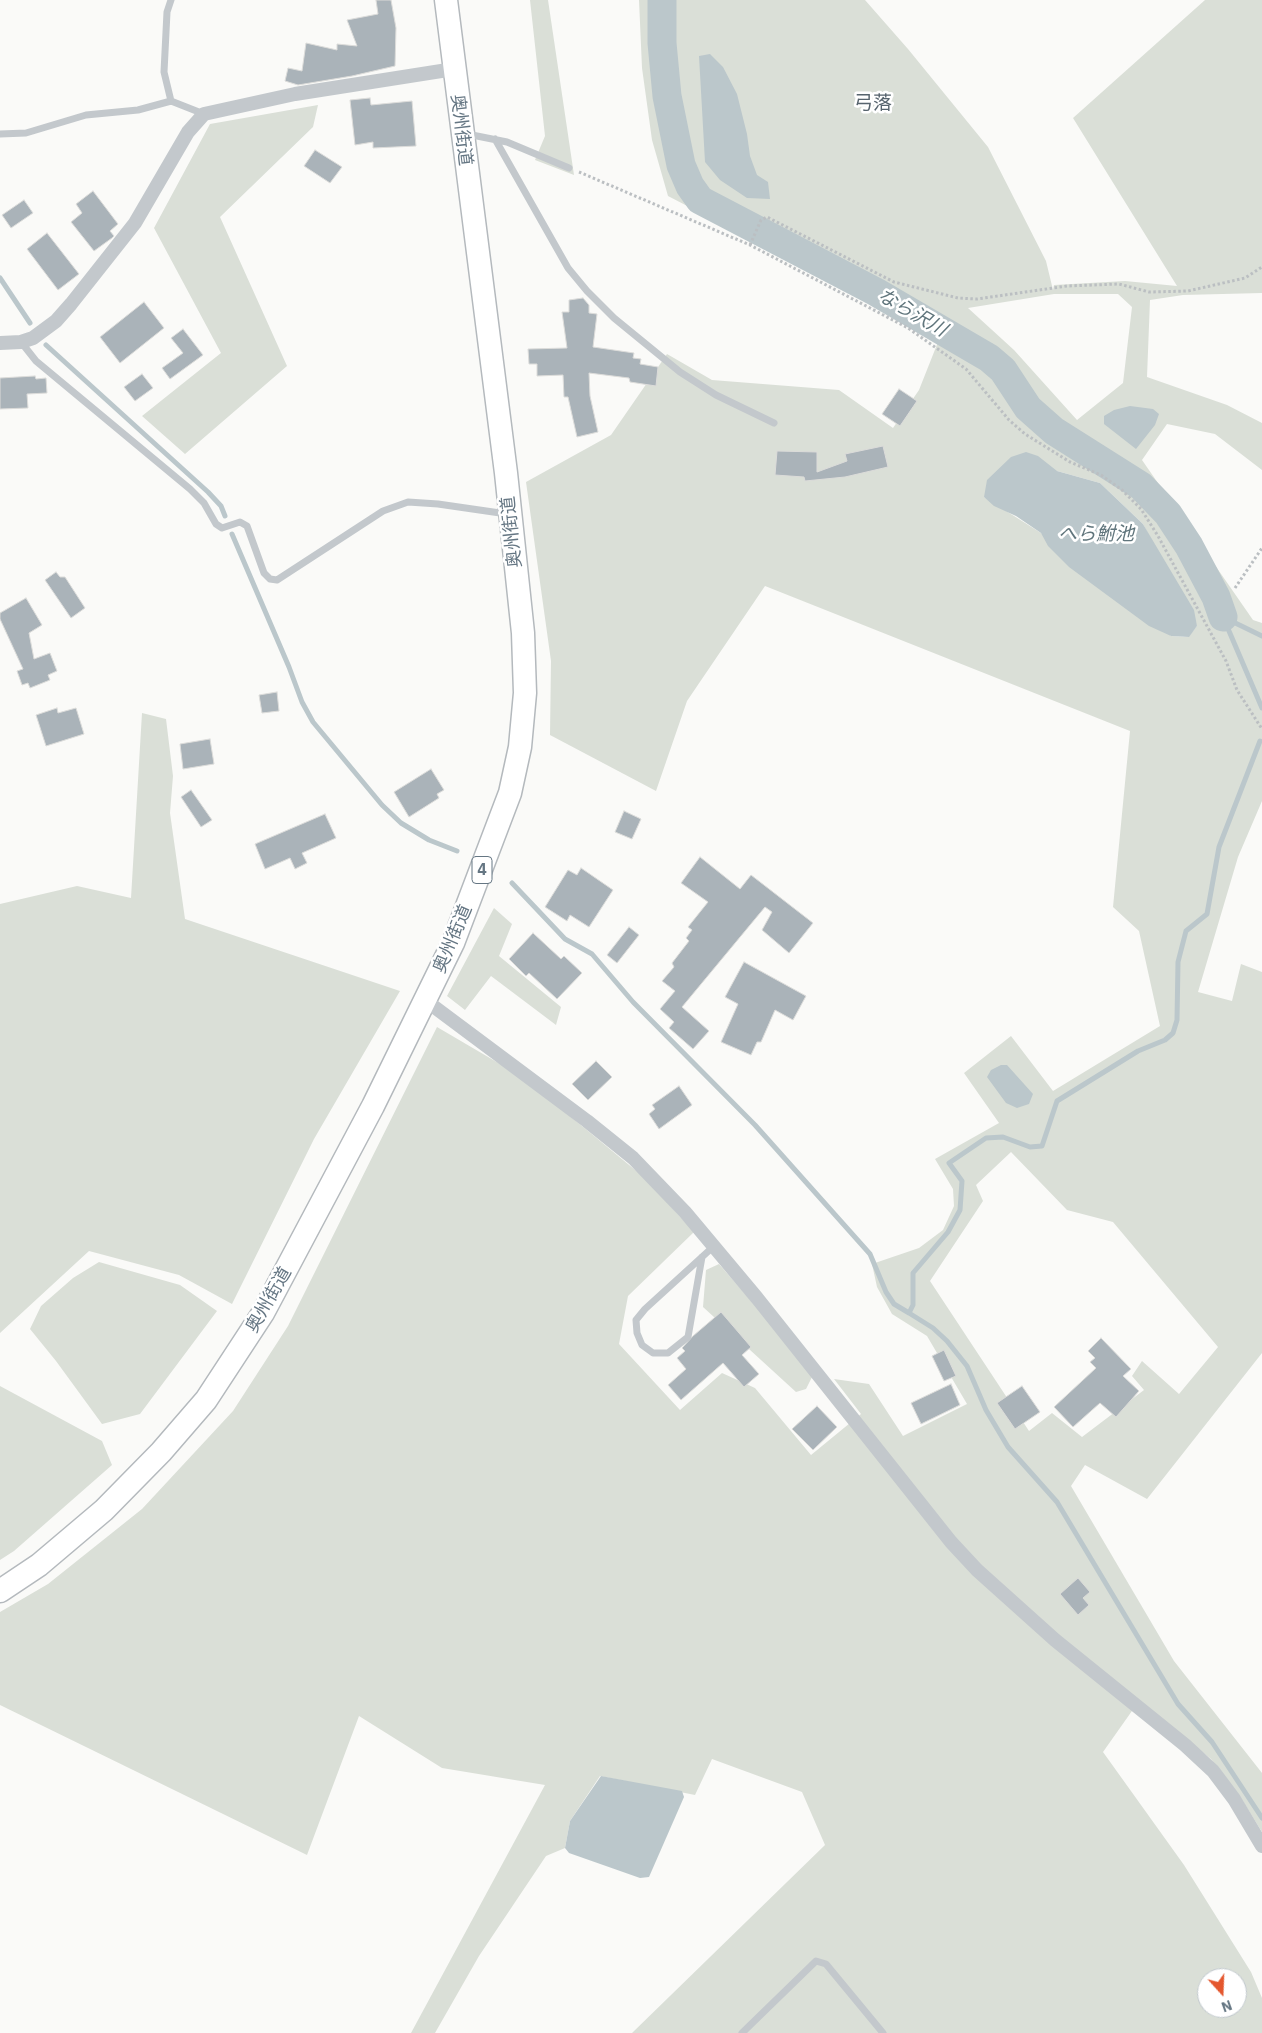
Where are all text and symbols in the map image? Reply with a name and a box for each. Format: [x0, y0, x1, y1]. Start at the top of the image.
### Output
street label: 奥州街道 [446, 93, 476, 167]
district label: 弓落 [854, 93, 892, 115]
water label: なら沢川 [873, 284, 951, 342]
street label: 奥州街道 [497, 495, 527, 569]
water label: へら鮒池 [1058, 524, 1134, 546]
road number: 4 [472, 856, 492, 884]
street label: 奥州街道 [429, 902, 477, 976]
street label: 奥州街道 [242, 1263, 296, 1337]
north arrow [1197, 1968, 1247, 2018]
text: N [1219, 1996, 1235, 2016]

